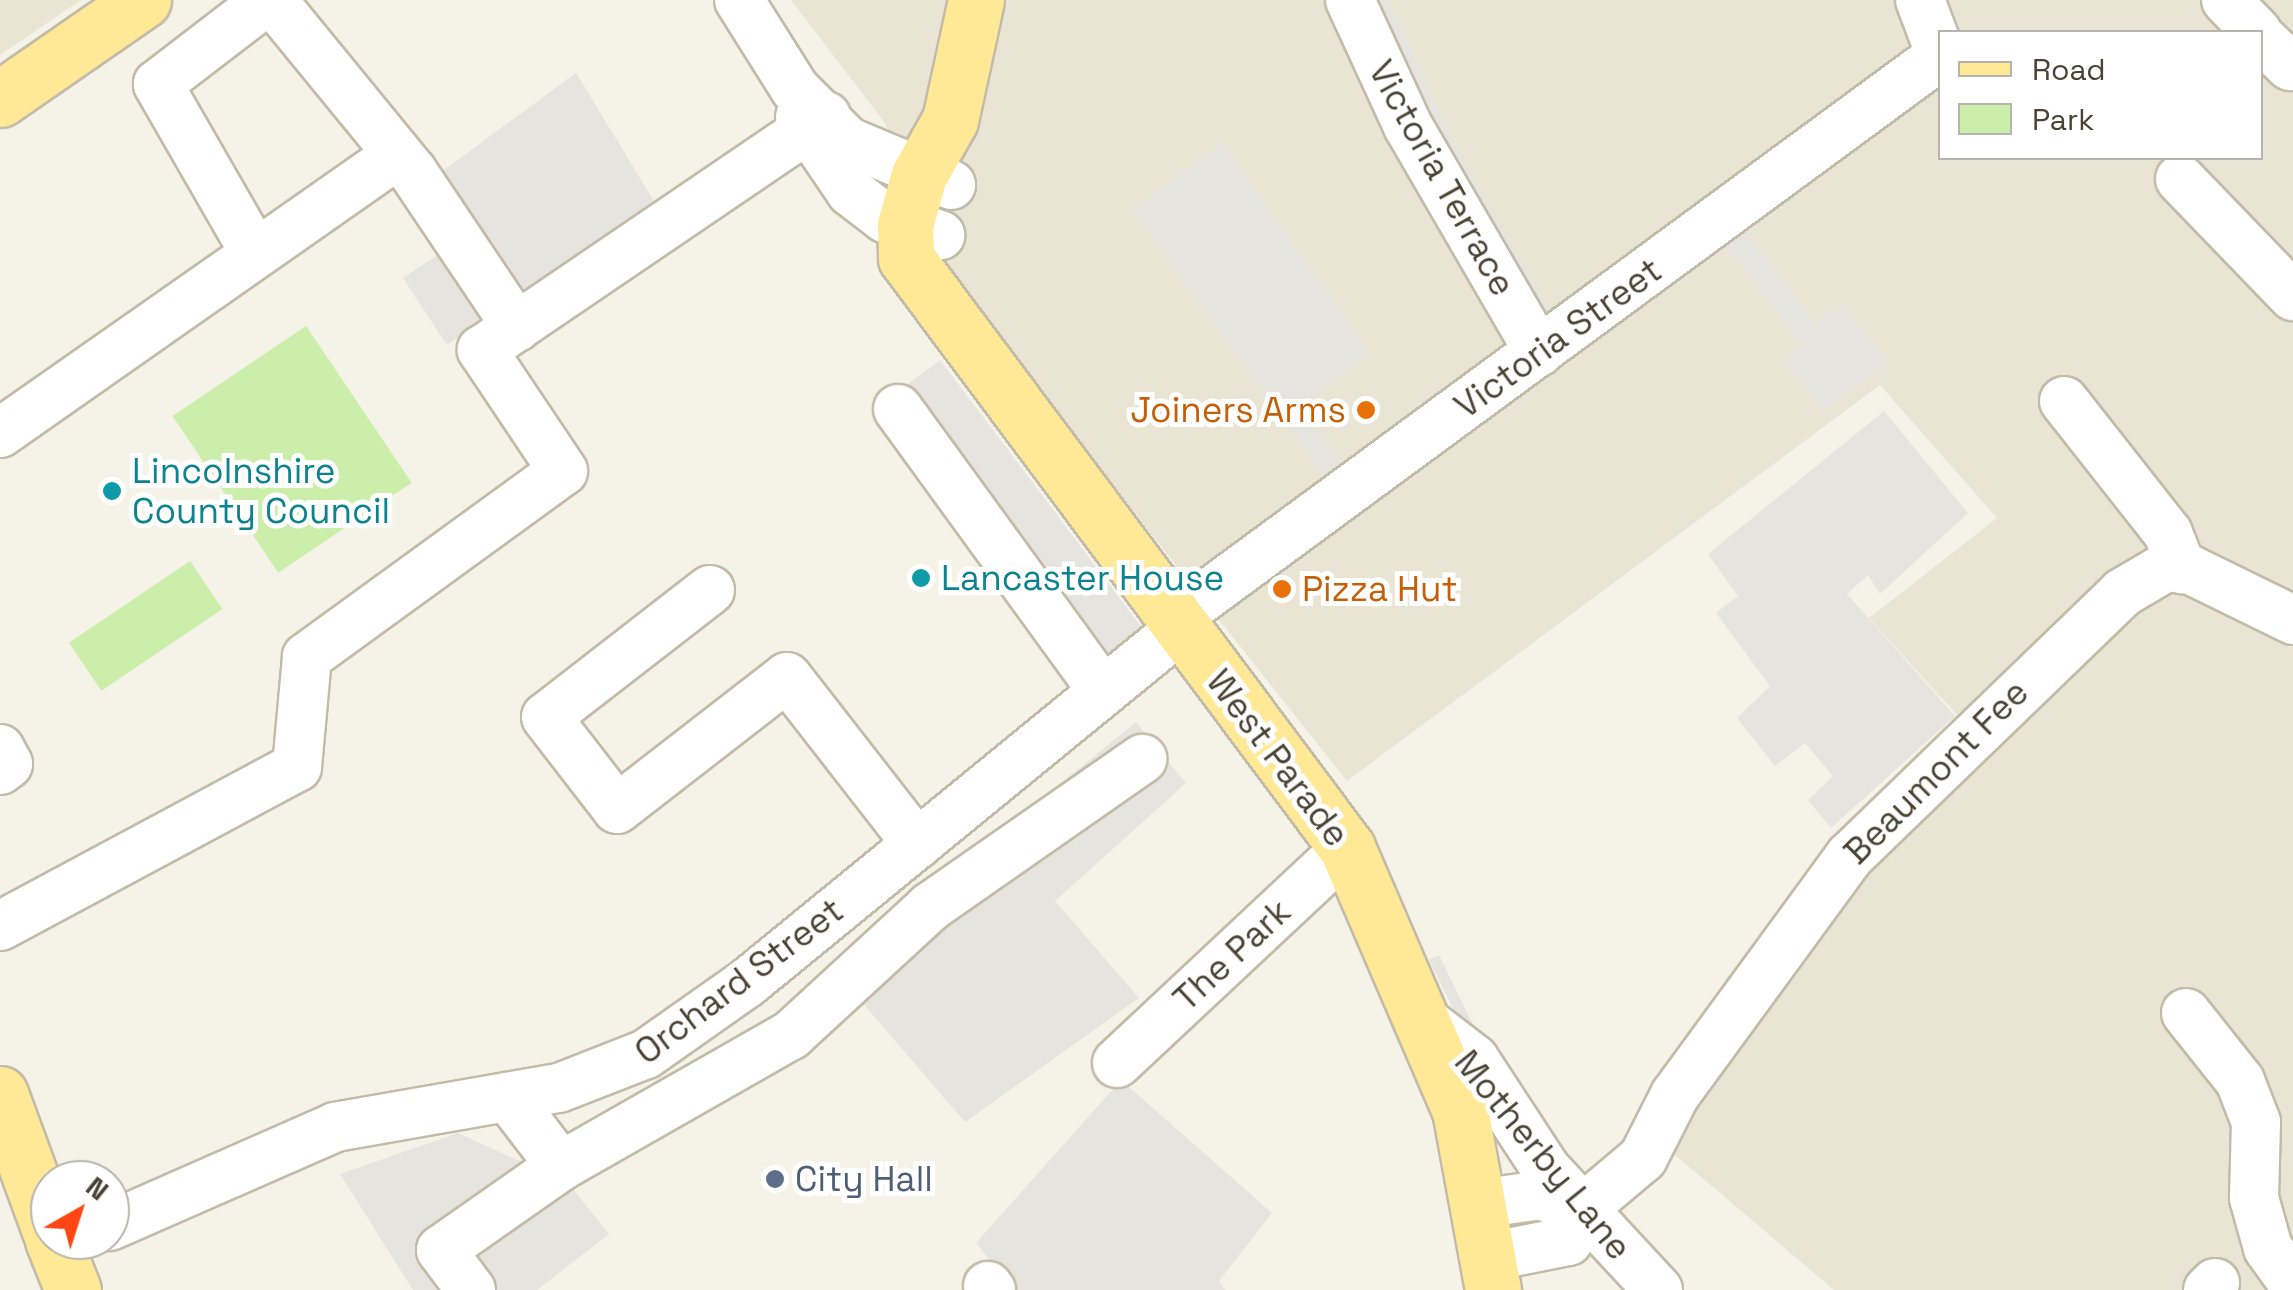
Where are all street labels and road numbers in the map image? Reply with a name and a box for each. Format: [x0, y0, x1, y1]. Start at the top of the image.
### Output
street label: Victoria Terrace [1360, 53, 1524, 303]
street label: Victoria Street [1446, 249, 1670, 427]
street label: West Parade [1198, 661, 1358, 855]
street label: Beaumont Fee [1835, 671, 2037, 873]
street label: Orchard Street [627, 889, 851, 1073]
street label: The Park [1165, 890, 1299, 1020]
street label: Motherby Lane [1446, 1042, 1640, 1268]

